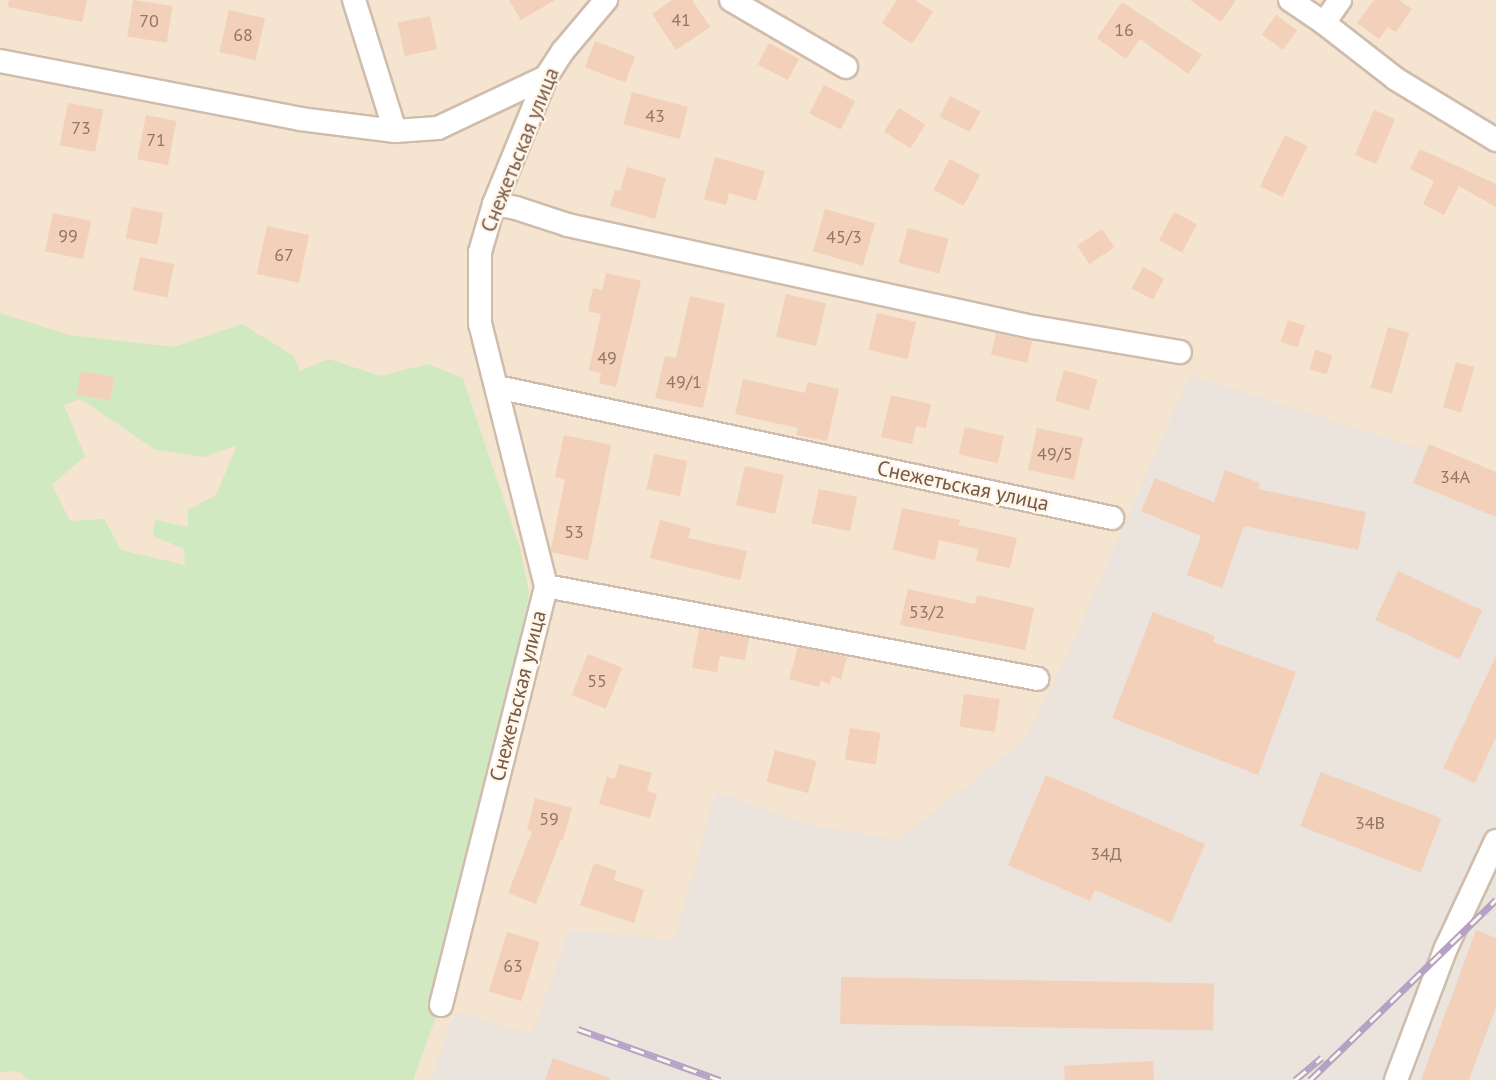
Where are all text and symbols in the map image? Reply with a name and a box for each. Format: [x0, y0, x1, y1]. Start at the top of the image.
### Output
house number: 41 [671, 9, 691, 31]
house number: 70 [139, 10, 159, 32]
house number: 16 [1114, 19, 1134, 41]
house number: 68 [233, 24, 253, 46]
street label: Снежетьская улица [476, 64, 564, 236]
house number: 43 [645, 105, 665, 127]
house number: 73 [71, 117, 91, 139]
house number: 71 [146, 129, 166, 151]
house number: 99 [58, 225, 78, 247]
house number: 45/3 [826, 226, 862, 248]
house number: 67 [274, 244, 294, 266]
house number: 49 [597, 347, 617, 369]
house number: 49/1 [666, 371, 702, 393]
house number: 49/5 [1037, 443, 1073, 465]
street label: Снежетьская улица [875, 455, 1051, 517]
house number: 34А [1440, 466, 1470, 488]
house number: 53 [564, 521, 584, 543]
house number: 53/2 [909, 601, 945, 623]
street label: Снежетьская улица [485, 608, 551, 784]
house number: 55 [587, 670, 607, 692]
house number: 59 [539, 808, 559, 830]
house number: 34В [1355, 812, 1385, 834]
house number: 34Д [1090, 843, 1122, 865]
house number: 63 [503, 955, 523, 977]

